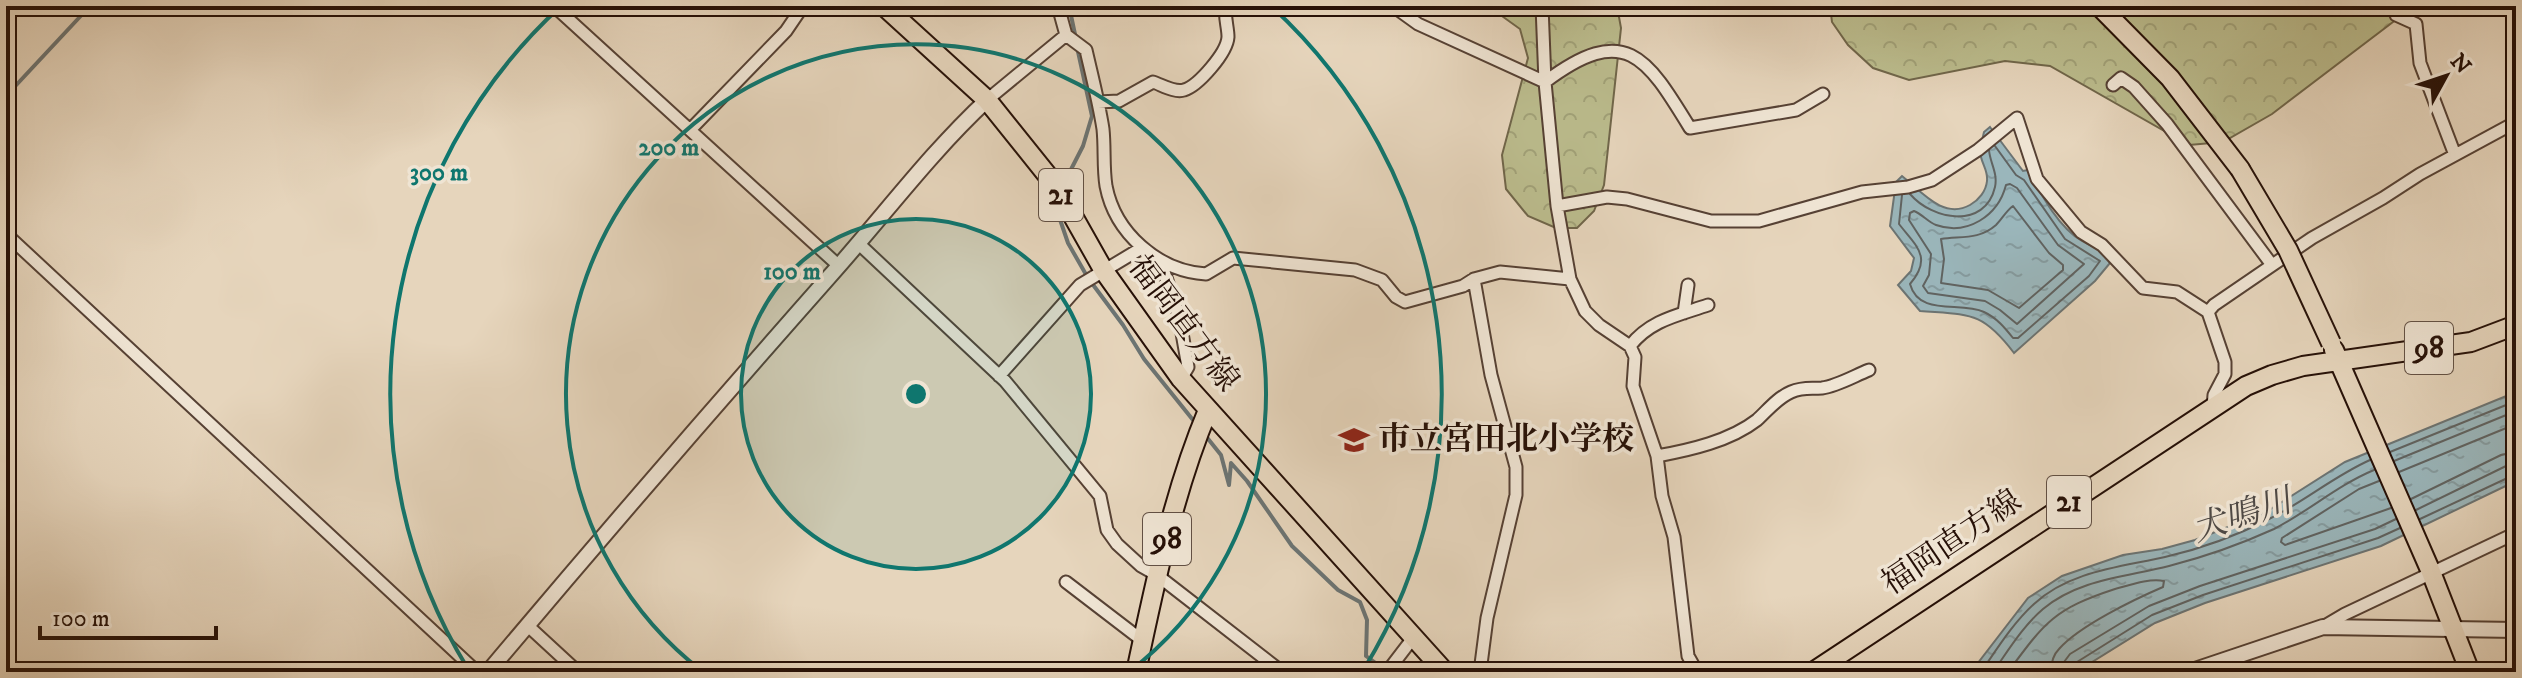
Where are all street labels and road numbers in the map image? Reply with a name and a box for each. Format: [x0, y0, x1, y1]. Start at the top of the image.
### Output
road number: 21 [1039, 169, 1083, 221]
street label: 福岡直方線 [1119, 248, 1247, 400]
road number: 98 [2405, 322, 2453, 374]
road number: 21 [2047, 476, 2091, 528]
street label: 福岡直方線 [1874, 482, 2030, 604]
road number: 98 [1143, 513, 1191, 565]

